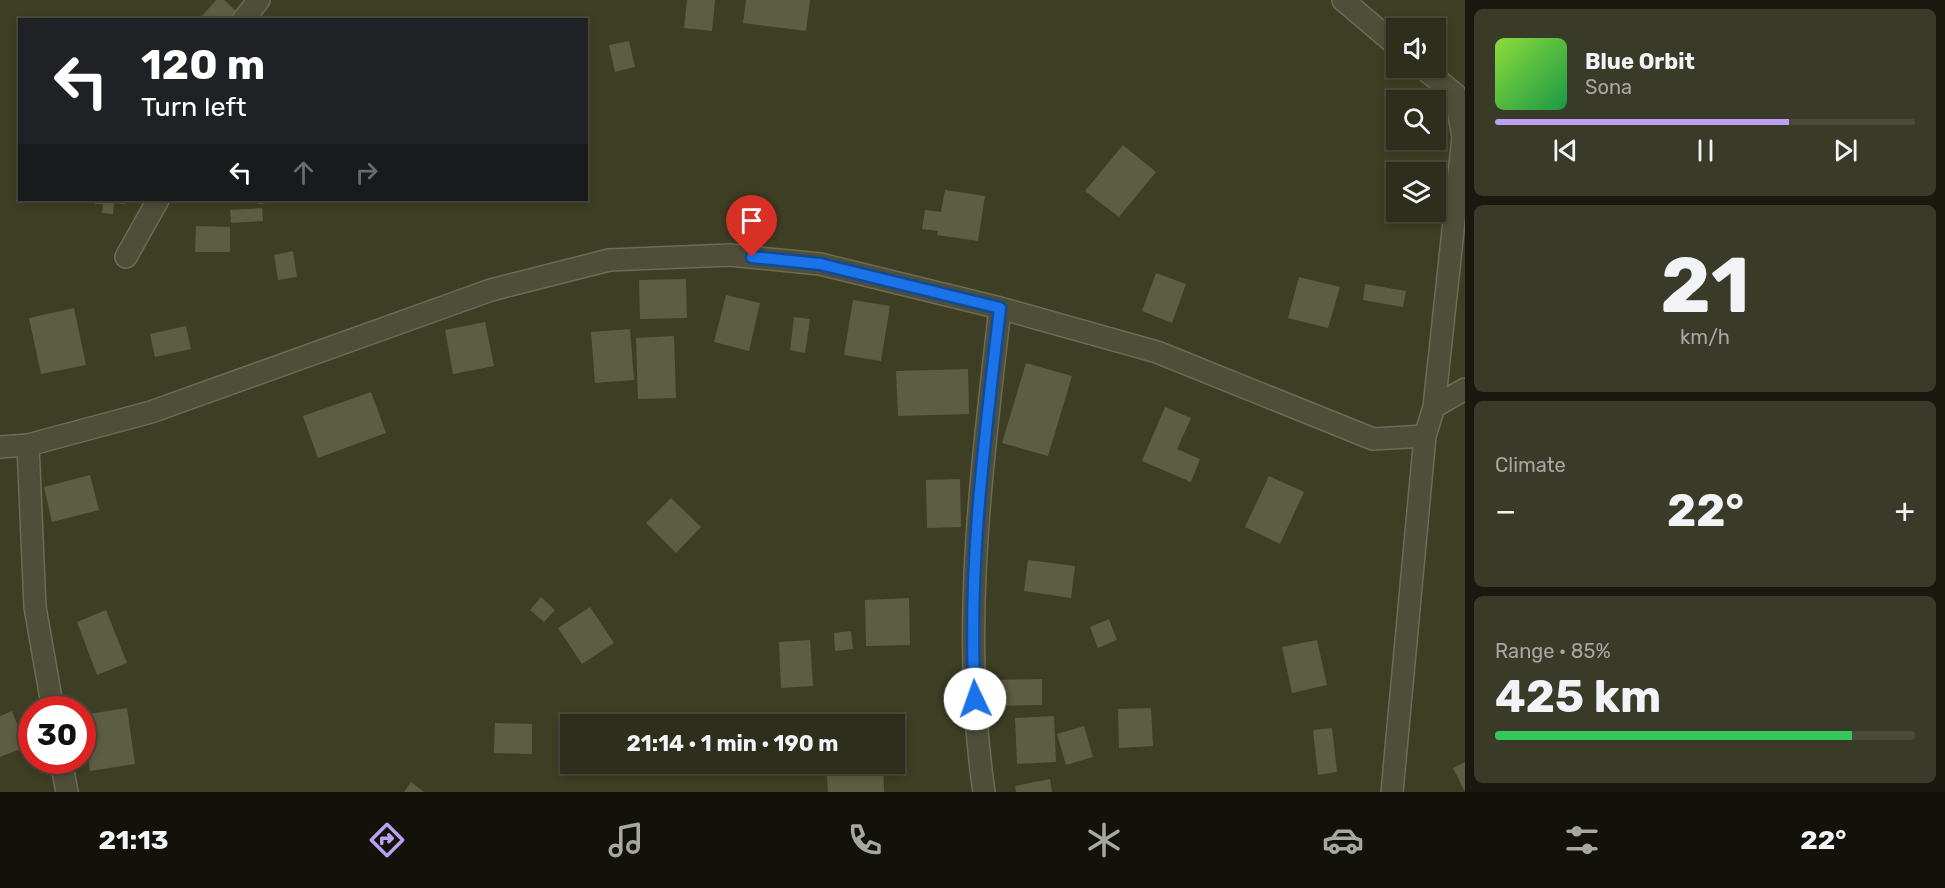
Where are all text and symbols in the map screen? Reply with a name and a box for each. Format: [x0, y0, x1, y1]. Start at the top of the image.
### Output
map controls [1386, 18, 1446, 222]
button: sound [1386, 18, 1446, 78]
text: 120 m [141, 40, 265, 90]
icon: left [42, 42, 120, 120]
text: Blue Orbit [1585, 48, 1695, 75]
text: Sona [1585, 75, 1632, 99]
button: search [1386, 90, 1446, 150]
text: Turn left [141, 91, 246, 123]
icon: previous [1549, 134, 1582, 167]
icon: pause [1689, 134, 1722, 167]
icon: next [1829, 134, 1862, 167]
icon: left [224, 156, 257, 189]
icon: ahead [287, 156, 320, 189]
icon: right [350, 156, 383, 189]
button: layers [1386, 162, 1446, 222]
pin [726, 195, 777, 257]
icon: arrive [735, 204, 768, 237]
text: 21 [1660, 239, 1750, 332]
text: km/h [1680, 325, 1730, 349]
text: Climate [1495, 453, 1566, 477]
text: 22° [1667, 484, 1744, 537]
text: − [1495, 491, 1516, 530]
text: + [1894, 491, 1915, 530]
text: Range · 85% [1495, 639, 1611, 663]
position arrow [943, 667, 1007, 731]
text: 425 km [1495, 670, 1661, 723]
speed limit sign: 30 [18, 696, 96, 774]
text: 21:14 · 1 min · 190 m [627, 730, 838, 757]
icon: directions [366, 819, 408, 861]
icon: music [605, 819, 647, 861]
icon: phone [844, 819, 886, 861]
icon: climate [1083, 819, 1125, 861]
icon: car [1322, 819, 1364, 861]
icon: filters [1561, 819, 1603, 861]
text: 21:13 [99, 824, 169, 856]
text: 22° [1800, 824, 1846, 856]

